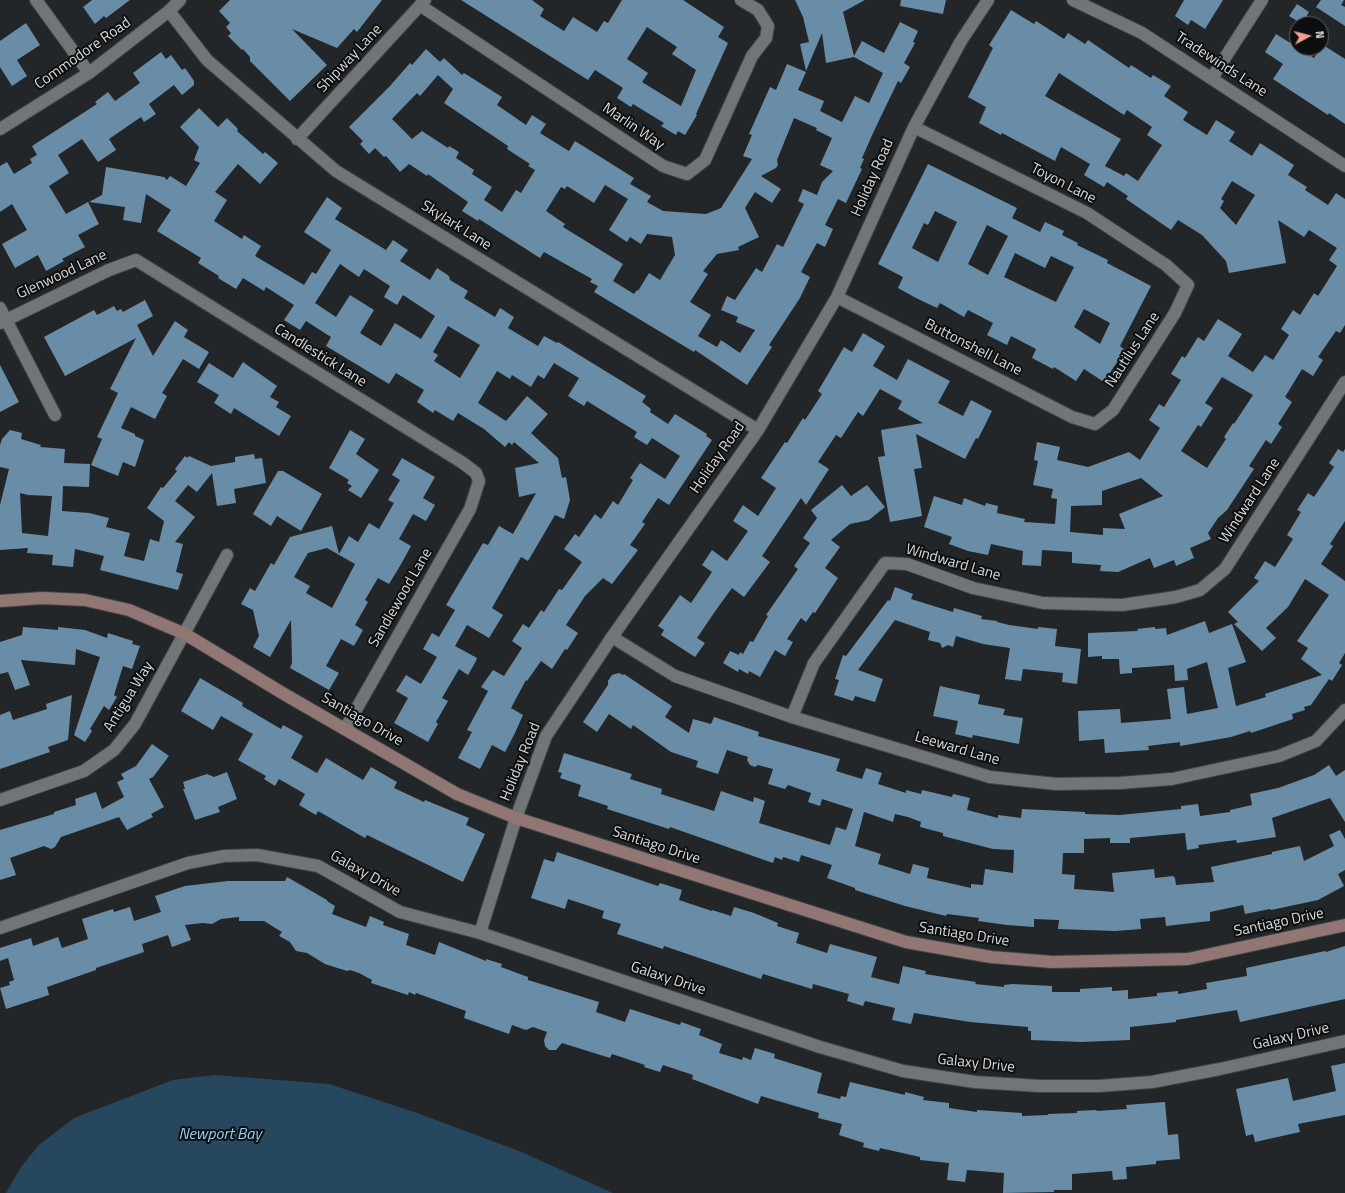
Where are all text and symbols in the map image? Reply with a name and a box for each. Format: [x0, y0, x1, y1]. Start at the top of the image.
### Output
street label: Commodore Road [31, 14, 135, 94]
north arrow [1289, 16, 1329, 56]
street label: Shipway Lane [314, 21, 386, 97]
street label: Tradewinds Lane [1172, 29, 1270, 101]
text: N [1312, 30, 1328, 39]
street label: Marlin Way [598, 100, 668, 154]
street label: Holiday Road [848, 136, 898, 220]
street label: Toyon Lane [1027, 160, 1099, 208]
street label: Skylark Lane [418, 197, 494, 255]
street label: Glenwood Lane [14, 246, 110, 304]
street label: Nautilus Lane [1102, 309, 1164, 391]
street label: Buttonshell Lane [921, 316, 1025, 380]
street label: Candlestick Lane [270, 320, 370, 392]
street label: Holiday Road [687, 419, 749, 497]
street label: Windward Lane [1216, 455, 1284, 547]
street label: Windward Lane [903, 541, 1003, 585]
street label: Sandlewood Lane [365, 545, 437, 651]
street label: Antigua Way [100, 658, 158, 736]
street label: Santiago Drive [318, 689, 406, 751]
street label: Holiday Road [497, 720, 545, 804]
street label: Leeward Lane [912, 728, 1002, 770]
street label: Santiago Drive [610, 823, 702, 869]
street label: Galaxy Drive [327, 847, 403, 901]
street label: Santiago Drive [1232, 905, 1326, 941]
street label: Santiago Drive [917, 919, 1011, 951]
street label: Galaxy Drive [628, 958, 708, 1000]
street label: Galaxy Drive [1251, 1019, 1331, 1055]
street label: Galaxy Drive [936, 1051, 1016, 1077]
water label: Newport Bay [178, 1125, 262, 1145]

